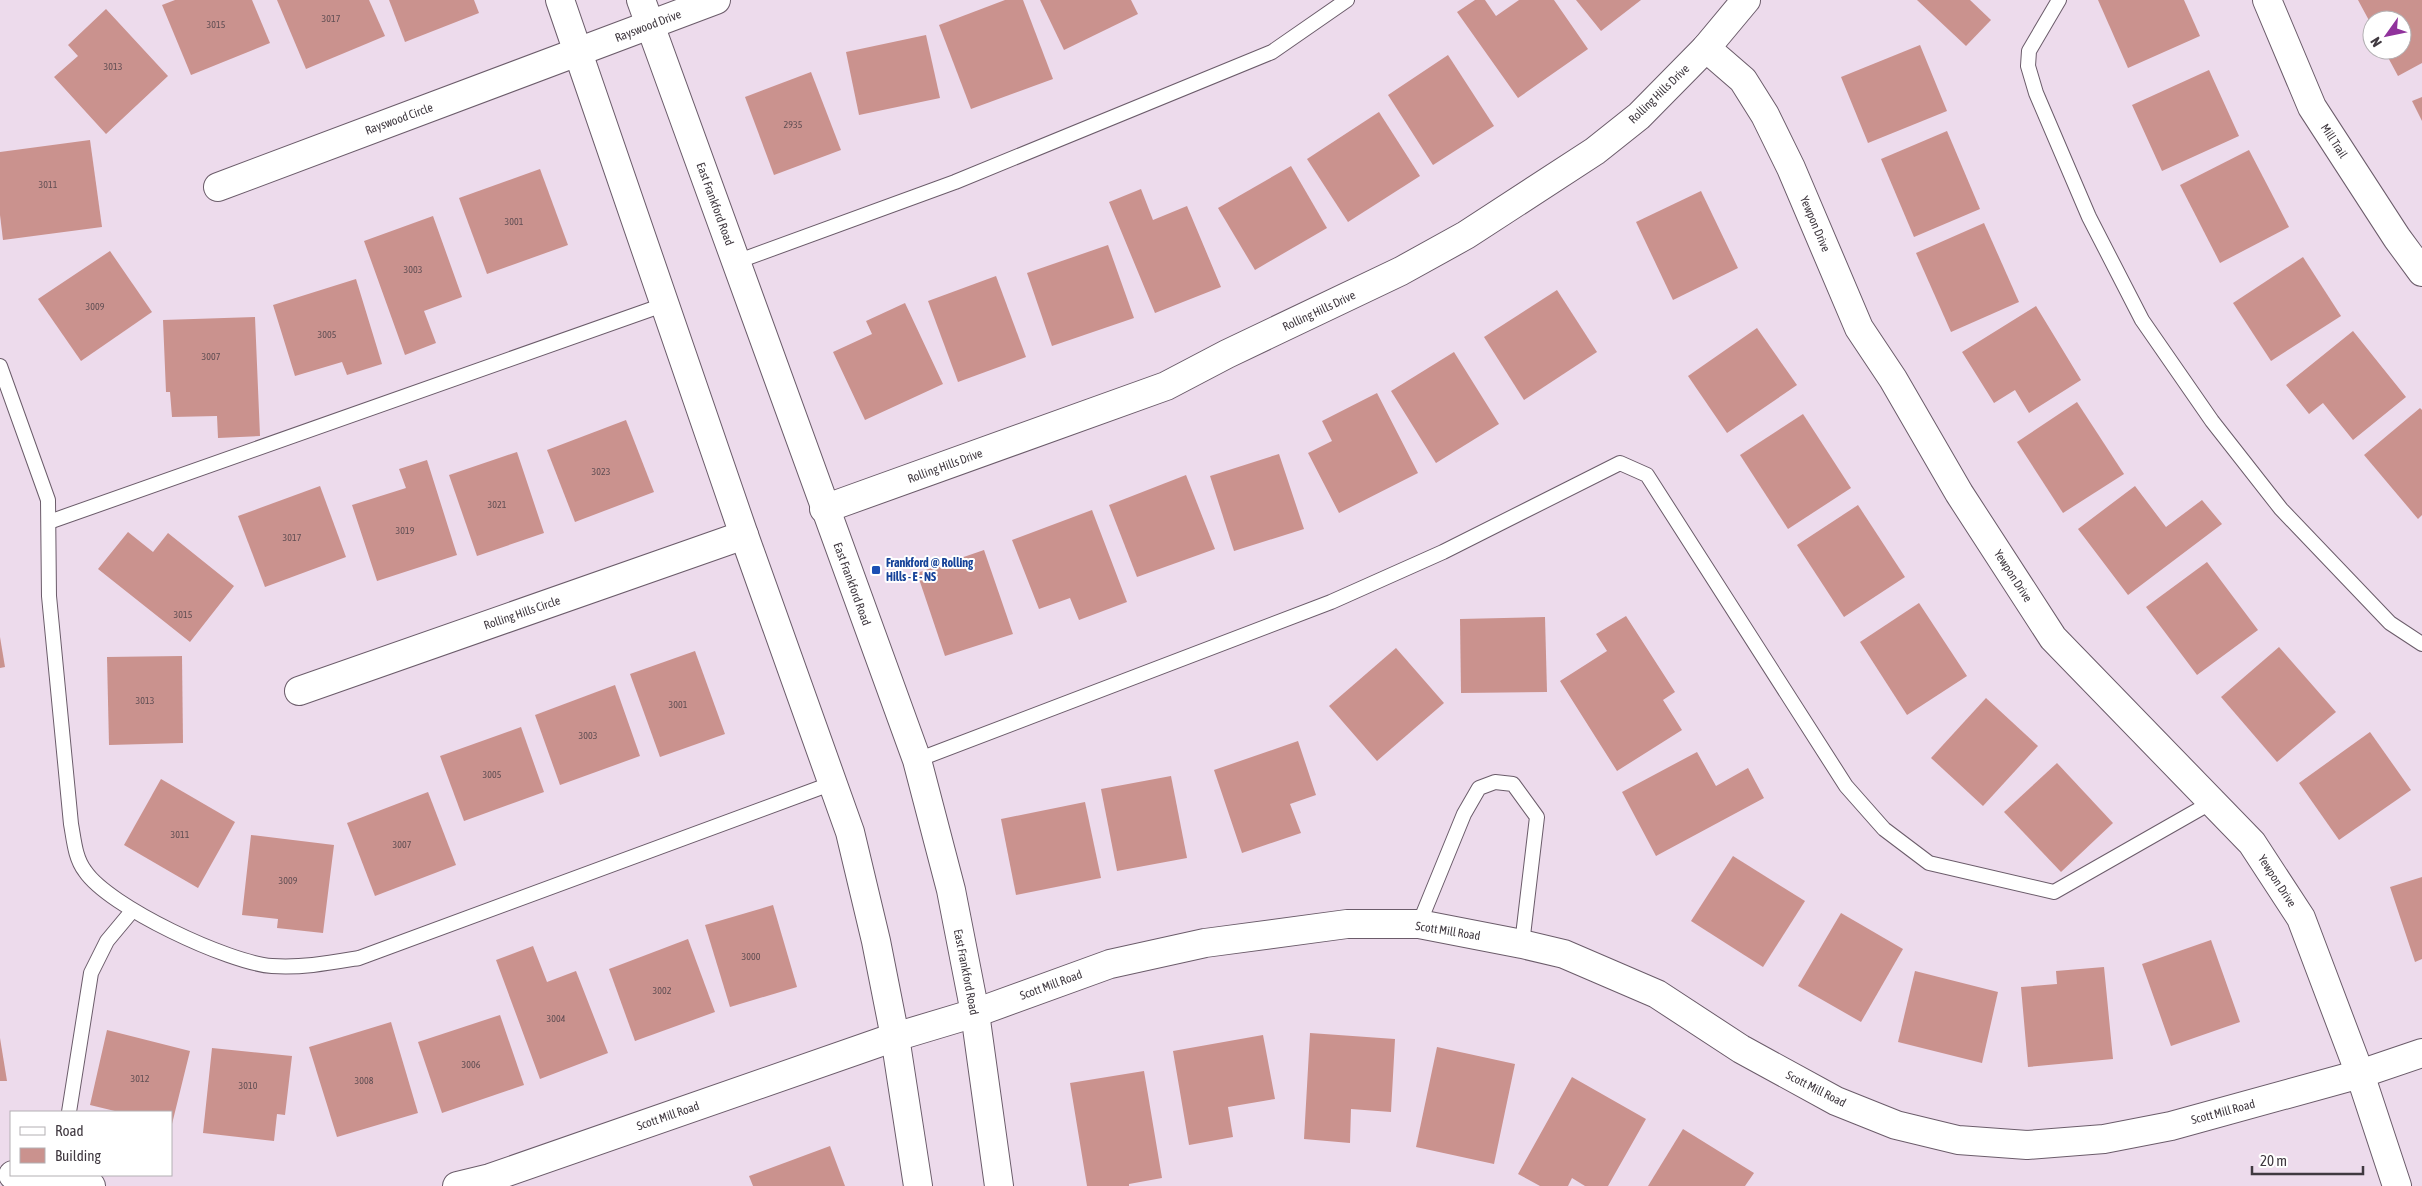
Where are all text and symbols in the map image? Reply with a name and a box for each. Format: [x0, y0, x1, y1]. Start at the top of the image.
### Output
street label: Rayswood Drive [613, 7, 683, 45]
north arrow [2362, 10, 2412, 60]
house number: 3017 [322, 13, 341, 24]
house number: 3015 [207, 19, 226, 30]
text: N [2367, 34, 2385, 50]
house number: 3013 [104, 61, 123, 72]
street label: Rolling Hills Drive [1626, 62, 1692, 126]
street label: Rayswood Circle [363, 100, 435, 138]
house number: 2935 [784, 119, 803, 130]
street label: Mill Trail [2318, 121, 2351, 162]
street label: East Frankford Road [693, 161, 737, 247]
house number: 3011 [39, 179, 58, 190]
street label: Yewpon Drive [1797, 194, 1833, 254]
house number: 3001 [505, 216, 524, 227]
house number: 3003 [404, 264, 423, 275]
street label: Rolling Hills Drive [1280, 288, 1358, 334]
house number: 3009 [86, 301, 105, 312]
house number: 3005 [318, 329, 337, 340]
house number: 3007 [202, 351, 221, 362]
street label: Rolling Hills Drive [906, 446, 984, 486]
house number: 3023 [592, 466, 611, 477]
house number: 3021 [488, 499, 507, 510]
house number: 3019 [396, 525, 415, 536]
house number: 3017 [283, 532, 302, 543]
street label: East Frankford Road [830, 541, 874, 627]
street label: Yewpon Drive [1991, 547, 2035, 605]
place label: Frankford @ Rolling Hills - E - NS [886, 556, 974, 584]
marker: Frankford @ Rolling Hills - E - NS [870, 564, 882, 576]
street label: Rolling Hills Circle [482, 593, 562, 633]
house number: 3015 [174, 609, 193, 620]
house number: 3013 [136, 695, 155, 706]
house number: 3001 [669, 699, 688, 710]
house number: 3003 [579, 730, 598, 741]
house number: 3005 [483, 769, 502, 780]
house number: 3011 [171, 829, 190, 840]
house number: 3007 [393, 839, 412, 850]
street label: Yewpon Drive [2255, 852, 2299, 910]
house number: 3009 [279, 875, 298, 886]
street label: Scott Mill Road [1415, 919, 1481, 943]
street label: East Frankford Road [951, 928, 981, 1016]
house number: 3000 [742, 951, 761, 962]
street label: Scott Mill Road [1018, 967, 1084, 1003]
house number: 3002 [653, 985, 672, 996]
house number: 3004 [547, 1013, 566, 1024]
house number: 3006 [462, 1059, 481, 1070]
street label: Scott Mill Road [1784, 1068, 1848, 1110]
house number: 3012 [131, 1073, 150, 1084]
house number: 3008 [355, 1075, 374, 1086]
house number: 3010 [239, 1080, 258, 1091]
street label: Scott Mill Road [2190, 1097, 2256, 1127]
street label: Scott Mill Road [635, 1099, 701, 1133]
legend [10, 1111, 172, 1176]
text: Road [55, 1122, 84, 1139]
scale bar [2252, 1144, 2363, 1176]
text: Building [55, 1147, 101, 1164]
text: 20 m [2260, 1152, 2287, 1169]

